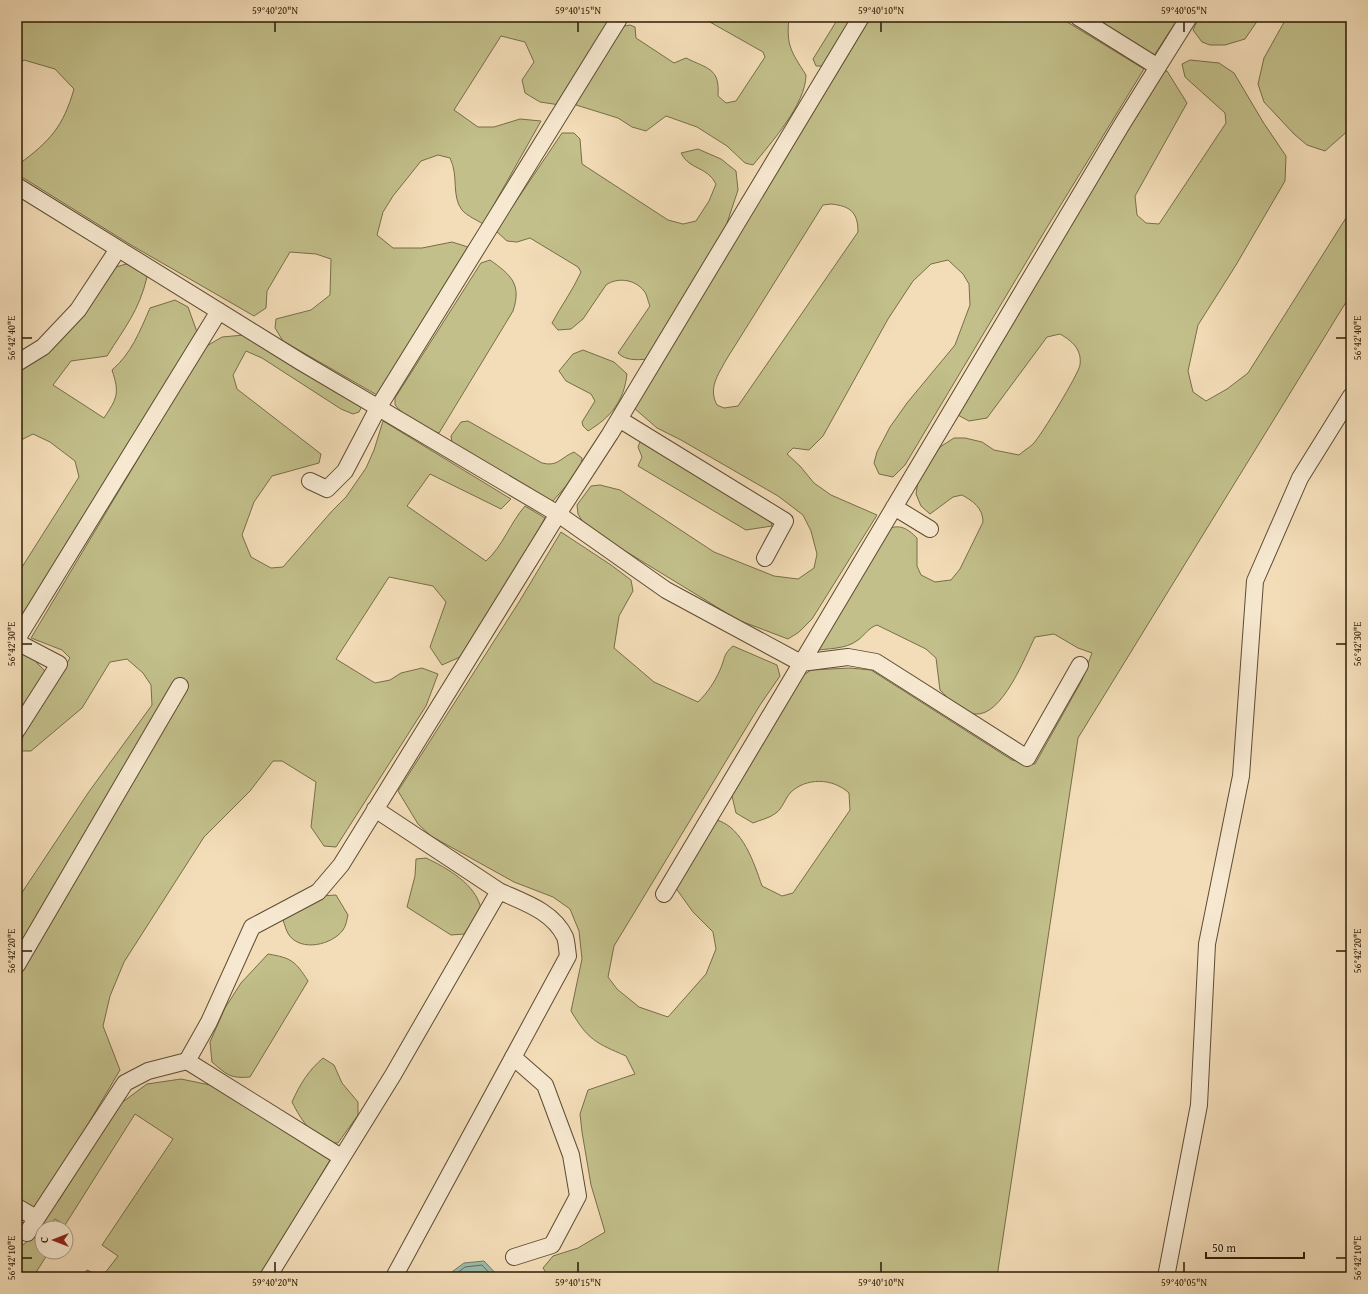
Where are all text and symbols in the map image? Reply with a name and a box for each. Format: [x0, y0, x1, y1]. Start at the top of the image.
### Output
text: 59°40'20"N [252, 3, 298, 18]
text: 59°40'15"N [555, 3, 601, 18]
text: 59°40'10"N [858, 3, 904, 18]
text: 59°40'05"N [1161, 3, 1207, 18]
text: 56°42'40"E [4, 316, 19, 360]
text: 56°42'40"E [1350, 316, 1365, 360]
text: 56°42'30"E [4, 622, 19, 666]
text: 56°42'30"E [1350, 622, 1365, 666]
text: 56°42'20"E [4, 929, 19, 973]
text: 56°42'20"E [1350, 929, 1365, 973]
north arrow [34, 1220, 74, 1260]
scale bar [1206, 1234, 1304, 1260]
text: 56°42'10"E [4, 1236, 19, 1280]
text: 56°42'10"E [1350, 1236, 1365, 1280]
text: С [36, 1237, 52, 1243]
text: 50 m [1212, 1239, 1236, 1256]
text: 59°40'20"N [252, 1275, 298, 1290]
text: 59°40'15"N [555, 1275, 601, 1290]
text: 59°40'10"N [858, 1275, 904, 1290]
text: 59°40'05"N [1161, 1275, 1207, 1290]

